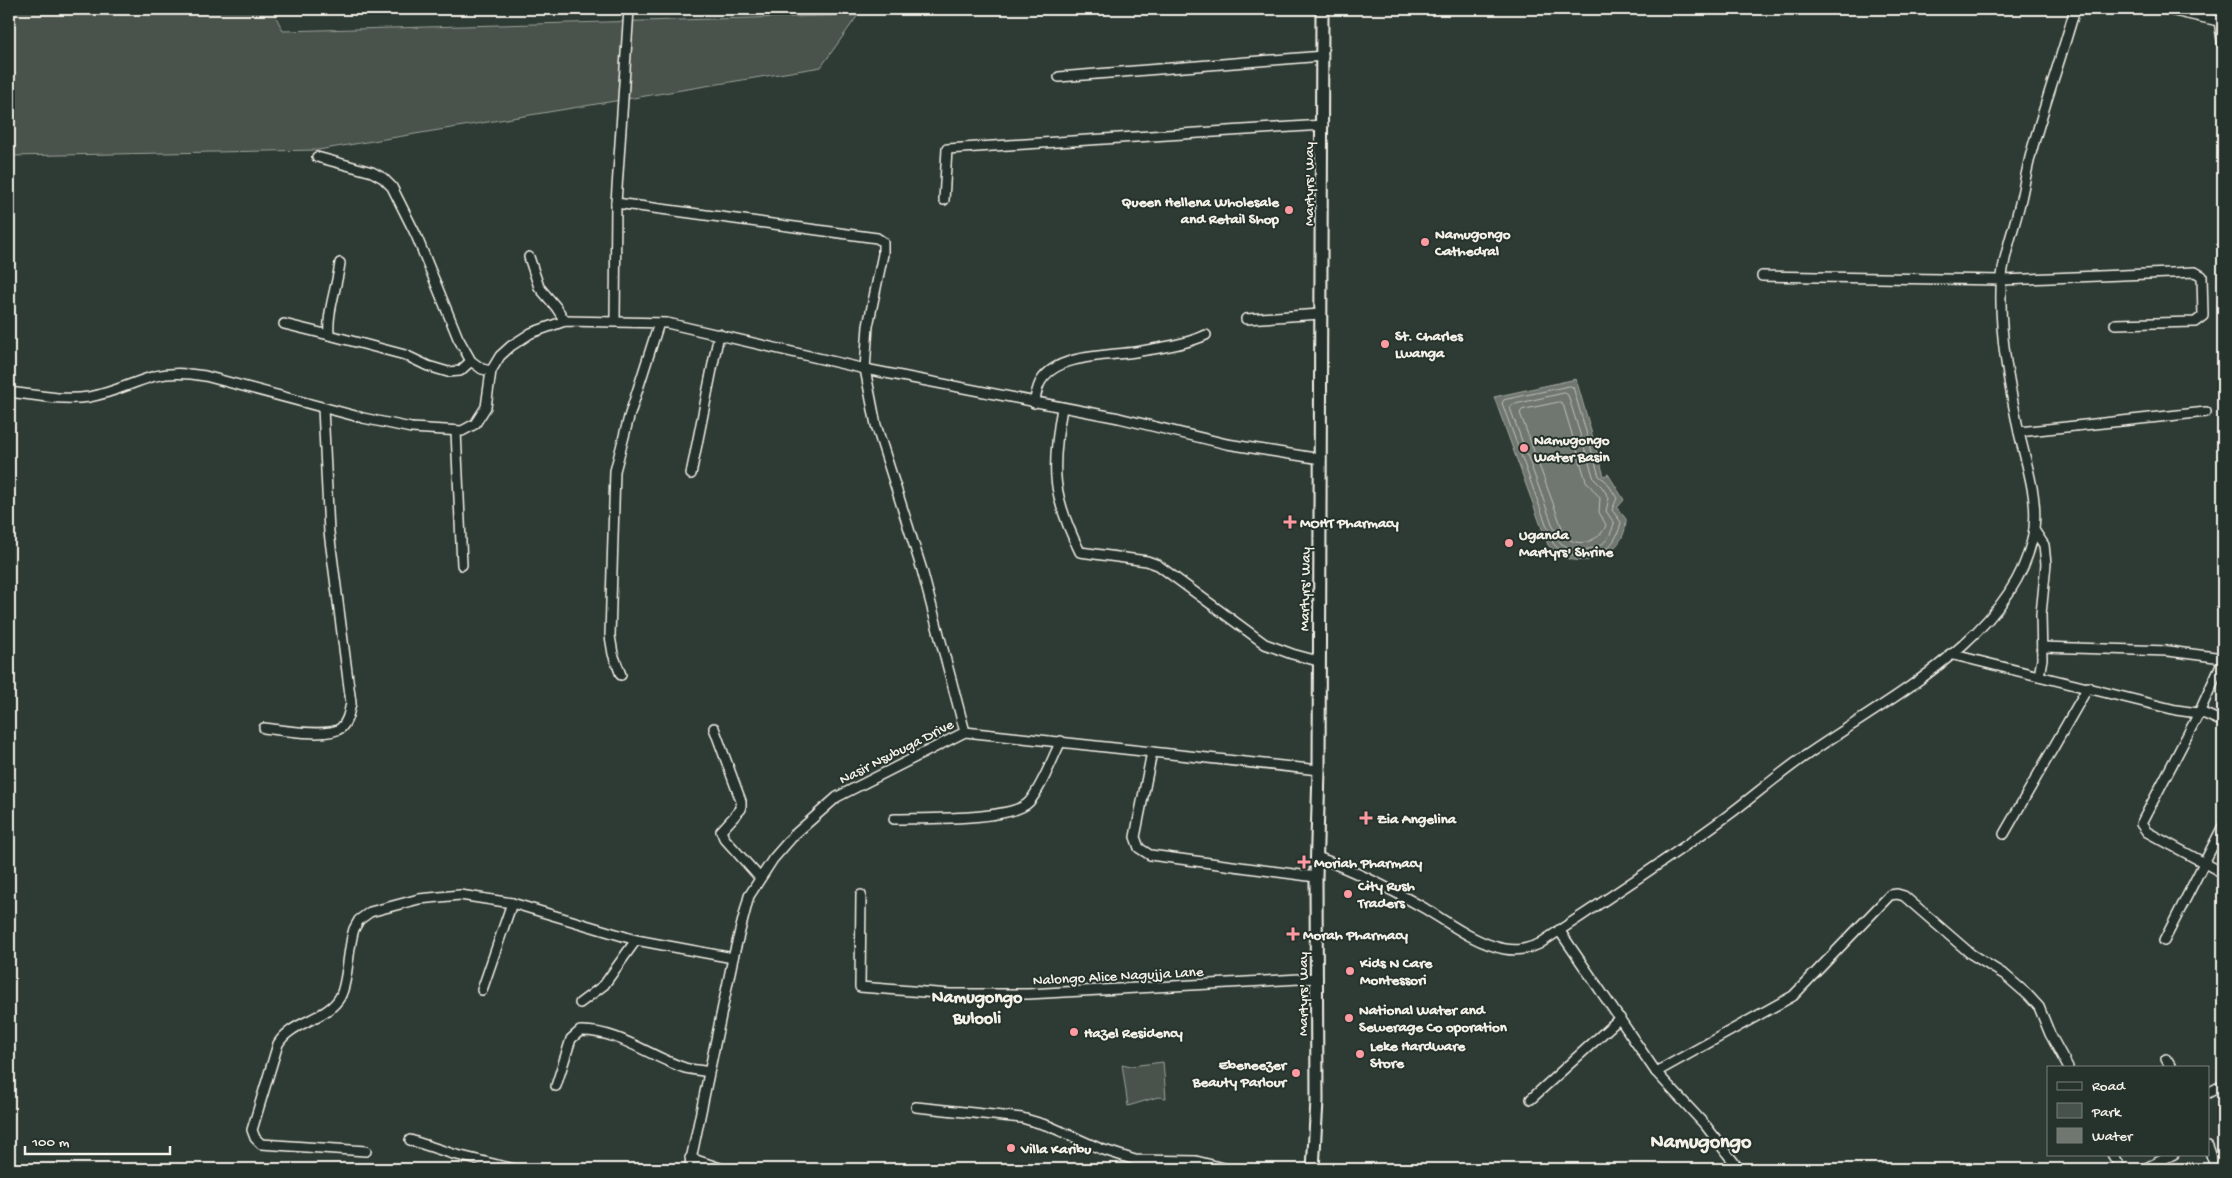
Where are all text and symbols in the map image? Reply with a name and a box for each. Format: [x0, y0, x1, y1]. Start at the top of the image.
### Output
street label: Martyrs' Way [1301, 141, 1319, 226]
place label: Queen Hellena Wholesale and Retail Shop [1122, 194, 1280, 229]
marker: Queen Hellena Wholesale and Retail Shop [1283, 204, 1295, 216]
place label: Namugongo Cathedral [1434, 226, 1511, 261]
marker: Namugongo Cathedral [1419, 236, 1431, 248]
place label: St. Charles Lwanga [1395, 328, 1464, 363]
marker: St. Charles Lwanga [1379, 338, 1391, 350]
place label: Namugongo Water Basin [1533, 432, 1611, 467]
marker: Namugongo Water Basin [1518, 442, 1530, 454]
place label: MOHT Pharmacy [1300, 515, 1399, 533]
marker: MOHT Pharmacy [1284, 516, 1296, 528]
place label: Uganda Martyrs' Shrine [1519, 527, 1614, 562]
marker: Uganda Martyrs' Shrine [1503, 537, 1515, 549]
street label: Martyrs' Way [1296, 546, 1316, 631]
street label: Nasir Nsubuga Drive [837, 716, 957, 789]
marker: Zia Angelina [1359, 811, 1373, 825]
place label: Zia Angelina [1377, 811, 1457, 829]
place label: Moriah Pharmacy [1314, 855, 1423, 873]
marker: Moriah Pharmacy [1298, 856, 1310, 868]
place label: City Rush Traders [1357, 878, 1415, 913]
marker: City Rush Traders [1342, 888, 1354, 900]
place label: Morah Pharmacy [1303, 927, 1408, 945]
marker: Morah Pharmacy [1287, 928, 1299, 940]
street label: Martyrs' Way [1295, 951, 1313, 1036]
place label: Kids N Care Montessori [1359, 955, 1433, 990]
street label: Nalongo Alice Nagujja Lane [1032, 964, 1204, 990]
marker: Kids N Care Montessori [1344, 965, 1356, 977]
district label: Namugongo Bulooli [932, 988, 1023, 1030]
place label: National Water and Sewerage Co oporation [1359, 1002, 1508, 1037]
marker: National Water and Sewerage Co oporation [1343, 1012, 1355, 1024]
place label: Hazel Residency [1084, 1025, 1183, 1043]
marker: Hazel Residency [1068, 1026, 1080, 1038]
place label: Leke Hardware Store [1370, 1038, 1466, 1073]
marker: Leke Hardware Store [1354, 1048, 1366, 1060]
place label: Ebeneezer Beauty Parlour [1192, 1057, 1288, 1092]
legend [2047, 1066, 2210, 1156]
marker: Ebeneezer Beauty Parlour [1290, 1067, 1302, 1079]
text: Road [2092, 1078, 2126, 1096]
text: Park [2091, 1104, 2122, 1122]
scale bar [25, 1123, 170, 1155]
text: Water [2092, 1128, 2134, 1146]
district label: Namugongo [1651, 1132, 1752, 1155]
text: 100 m [31, 1134, 70, 1152]
place label: Villa Karibu [1020, 1141, 1092, 1159]
marker: Villa Karibu [1005, 1142, 1017, 1154]

